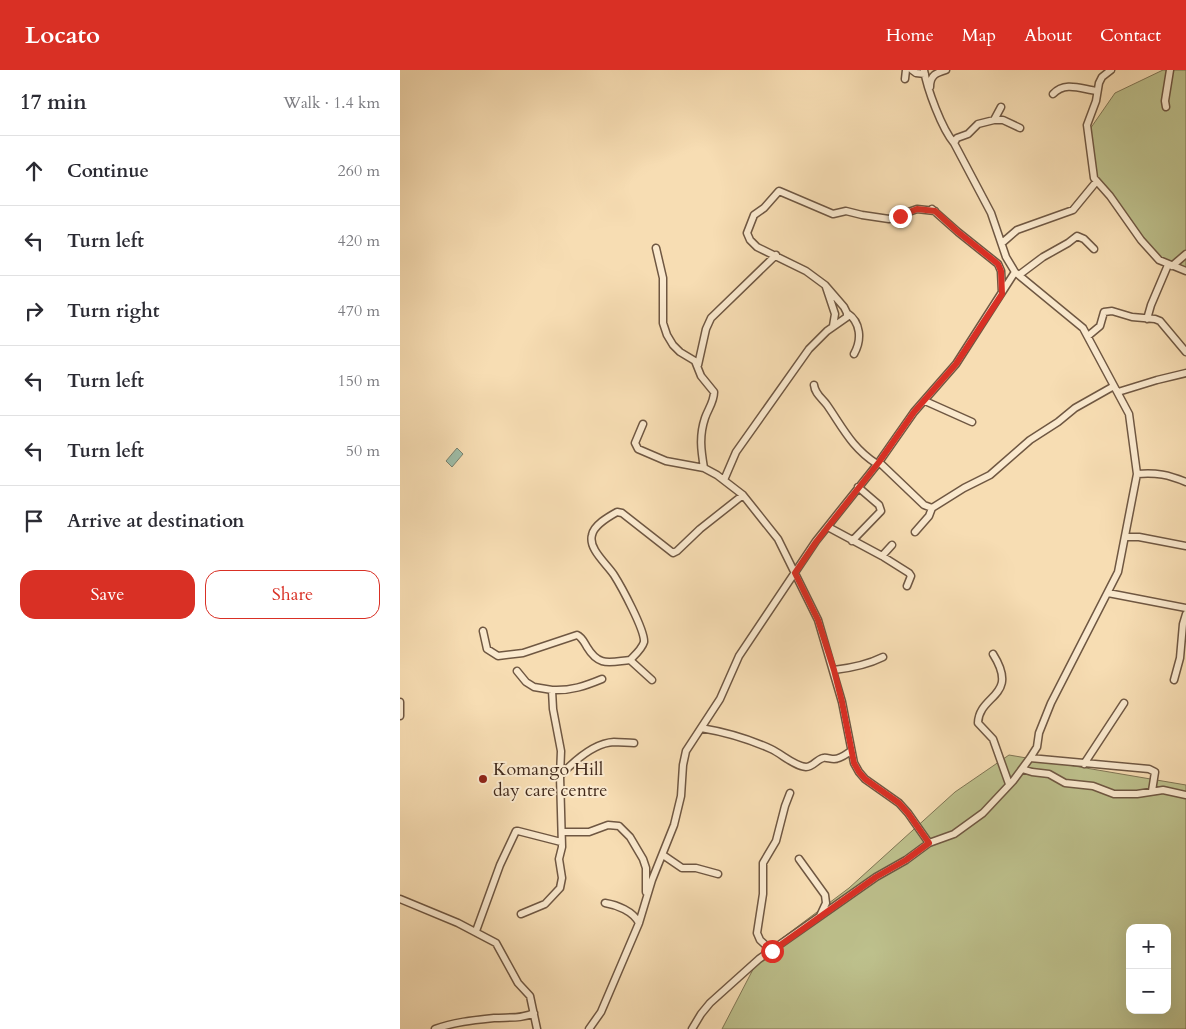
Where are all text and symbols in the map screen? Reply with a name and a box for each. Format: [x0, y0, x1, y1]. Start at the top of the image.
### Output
text: Locato [25, 19, 100, 52]
text: Home [886, 23, 934, 48]
text: Map [962, 23, 996, 48]
text: About [1024, 23, 1072, 48]
text: Contact [1100, 23, 1161, 48]
text: 17 min [20, 88, 87, 117]
text: Walk · 1.4 km [283, 92, 380, 114]
icon: ahead [20, 157, 48, 185]
text: Continue [67, 158, 149, 184]
text: 260 m [338, 160, 380, 182]
route end [889, 205, 912, 228]
icon: left [20, 227, 48, 255]
text: Turn left [67, 228, 144, 254]
text: 420 m [338, 230, 380, 252]
icon: right [20, 297, 48, 325]
text: Turn right [67, 298, 159, 324]
text: 470 m [338, 300, 380, 322]
icon: left [20, 367, 48, 395]
text: Turn left [67, 368, 144, 394]
text: 150 m [338, 370, 380, 392]
icon: left [20, 437, 48, 465]
text: Turn left [67, 438, 144, 464]
text: 50 m [346, 440, 380, 462]
icon: arrive [20, 507, 48, 535]
text: Arrive at destination [67, 508, 244, 534]
button: Save [20, 570, 195, 619]
button: Share [205, 570, 380, 619]
place label: Komango Hill day care centre [493, 757, 607, 803]
marker: Komango Hill day care centre [477, 773, 489, 785]
map controls [1126, 924, 1171, 1014]
button: + [1126, 924, 1171, 969]
route start [761, 940, 784, 963]
button: − [1126, 969, 1171, 1014]

